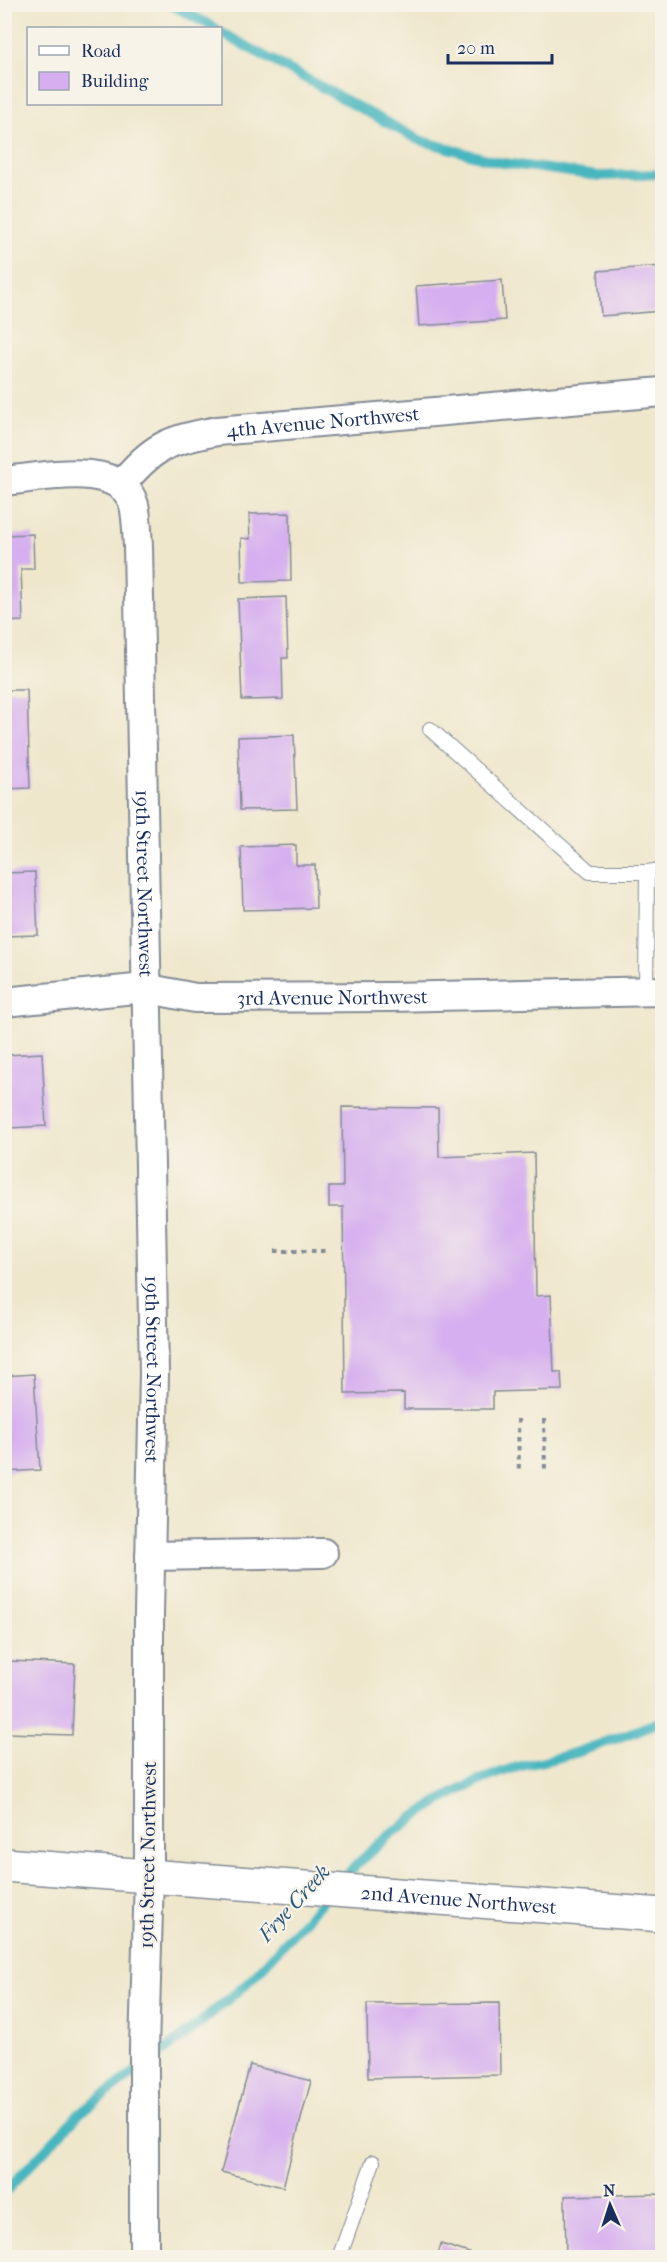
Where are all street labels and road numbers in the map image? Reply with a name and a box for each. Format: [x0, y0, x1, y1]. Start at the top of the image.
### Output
street label: 4th Avenue Northwest [225, 402, 420, 442]
street label: 19th Street Northwest [131, 789, 158, 978]
street label: 3rd Avenue Northwest [237, 985, 428, 1009]
street label: 19th Street Northwest [141, 1275, 165, 1463]
street label: 19th Street Northwest [135, 1761, 161, 1949]
street label: 2nd Avenue Northwest [360, 1881, 557, 1918]

